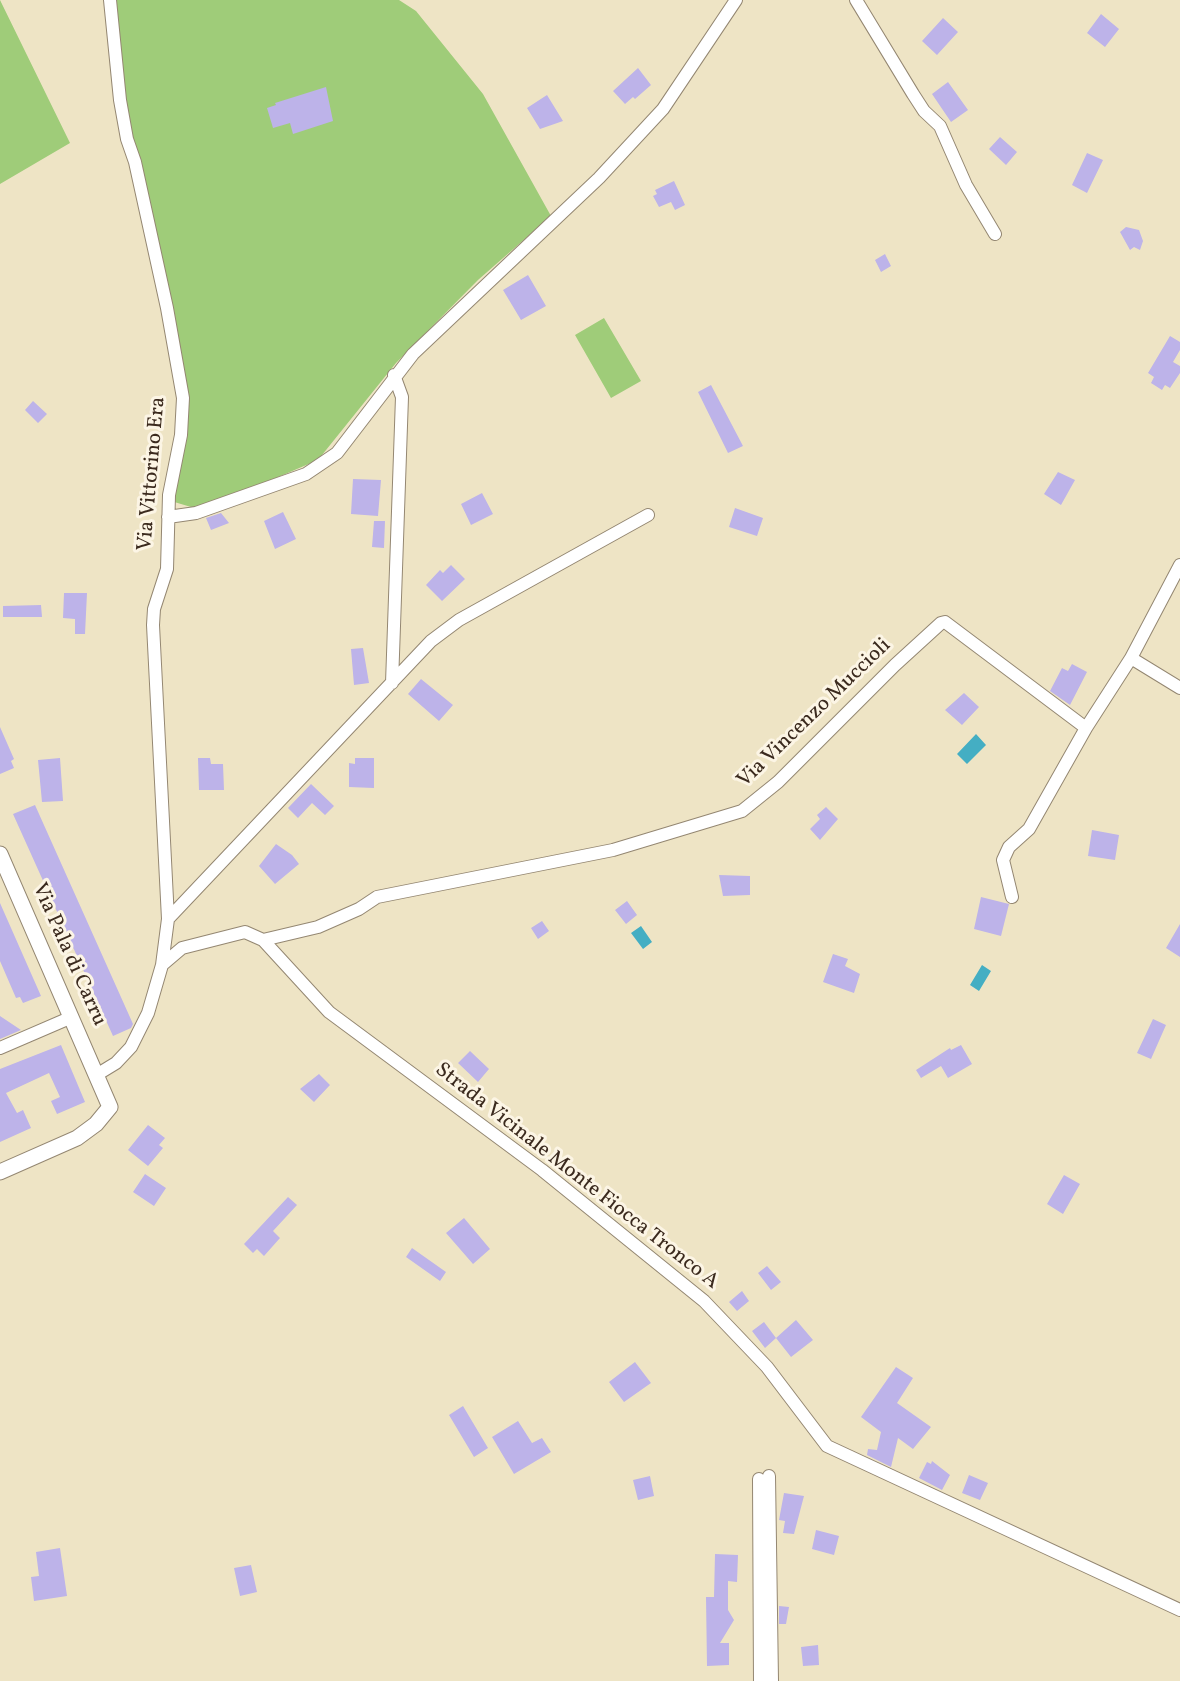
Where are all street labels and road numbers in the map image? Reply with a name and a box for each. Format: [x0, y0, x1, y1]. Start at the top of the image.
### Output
street label: Via Vittorino Era [134, 396, 172, 552]
street label: Via Vincenzo Muccioli [733, 634, 897, 794]
street label: Via Pala di Carru [25, 880, 111, 1030]
street label: Strada Vicinale Monte Fiocca Tronco A [429, 1058, 723, 1296]

